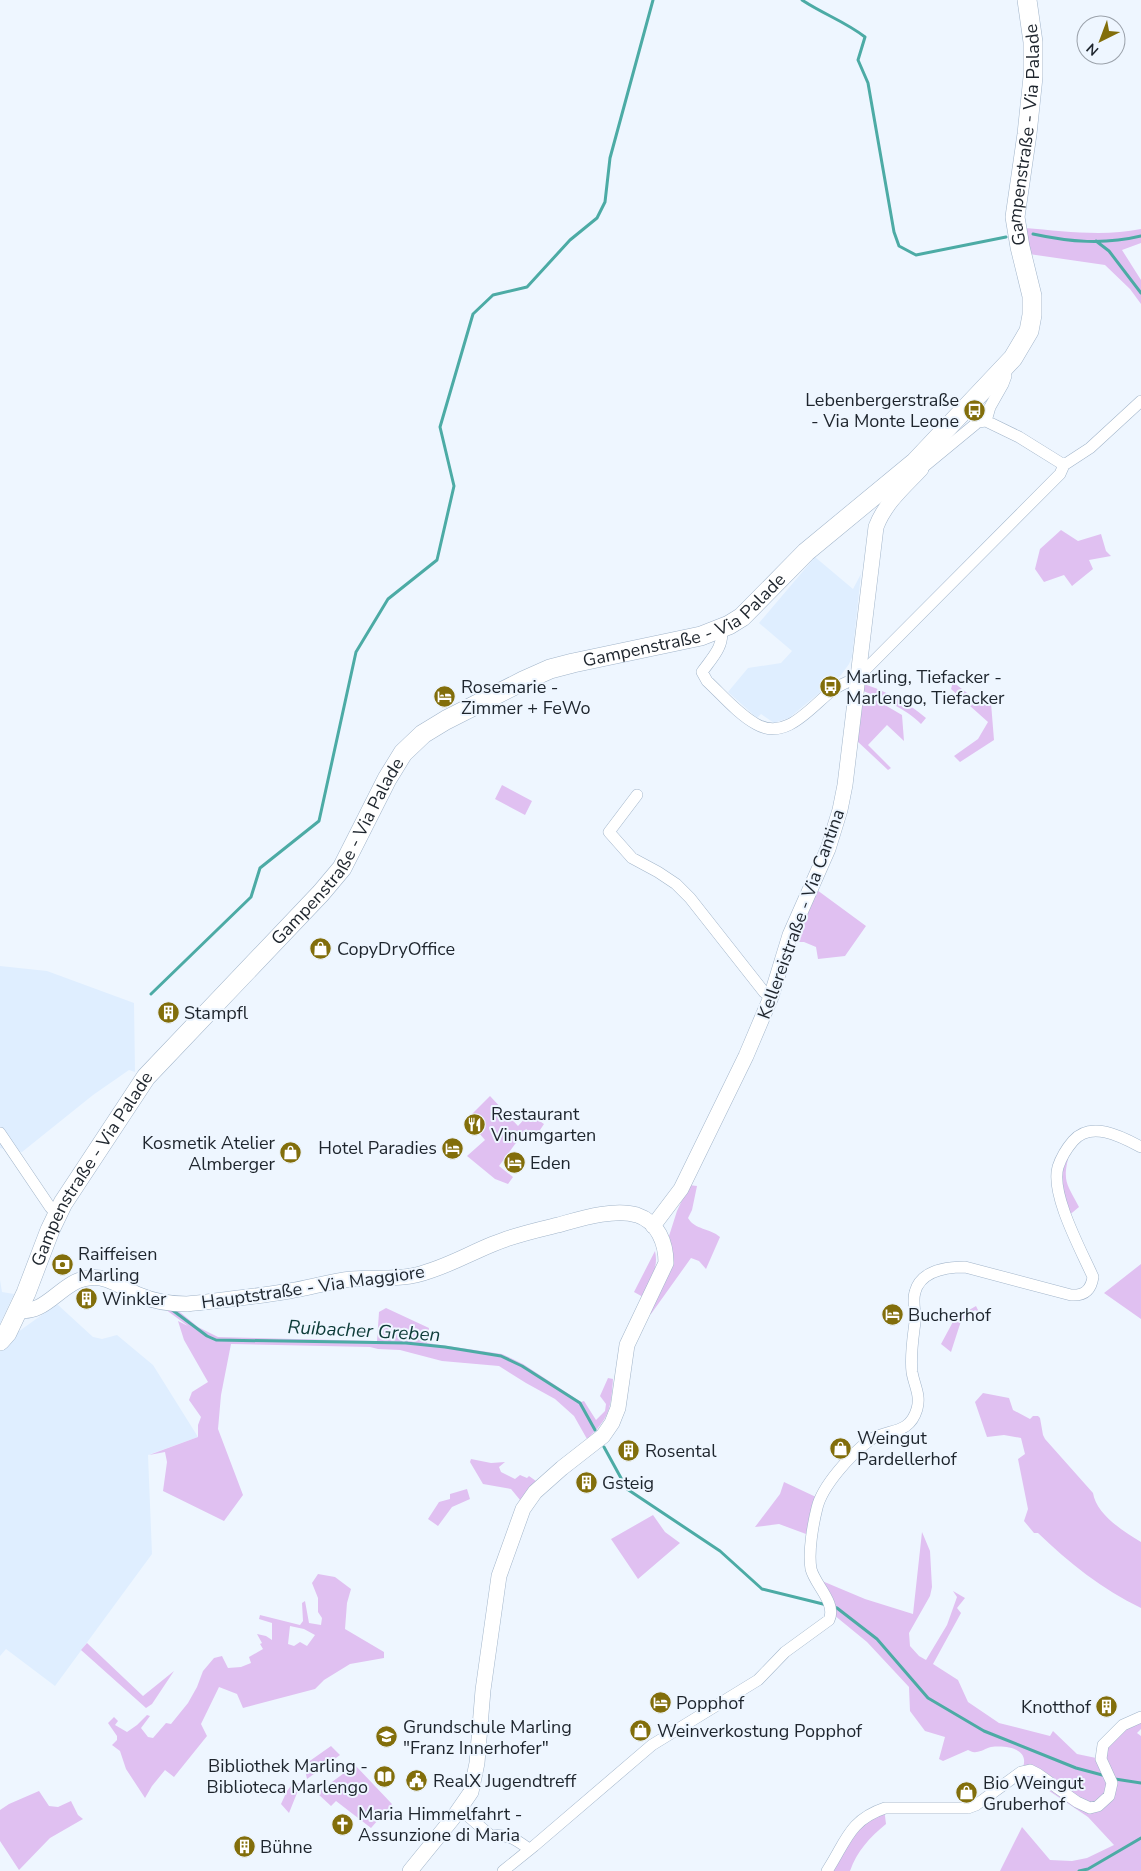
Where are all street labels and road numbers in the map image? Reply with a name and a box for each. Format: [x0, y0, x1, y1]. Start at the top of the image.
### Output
street label: Gampenstraße - Via Palade [1002, 22, 1045, 247]
street label: Gampenstraße - Via Palade [581, 568, 791, 673]
street label: Gampenstraße - Via Palade [266, 753, 409, 950]
street label: Kellereistraße - Via Cantina [752, 806, 850, 1022]
street label: Gampenstraße - Via Palade [25, 1067, 158, 1270]
street label: Hauptstraße - Via Maggiore [200, 1259, 426, 1315]

